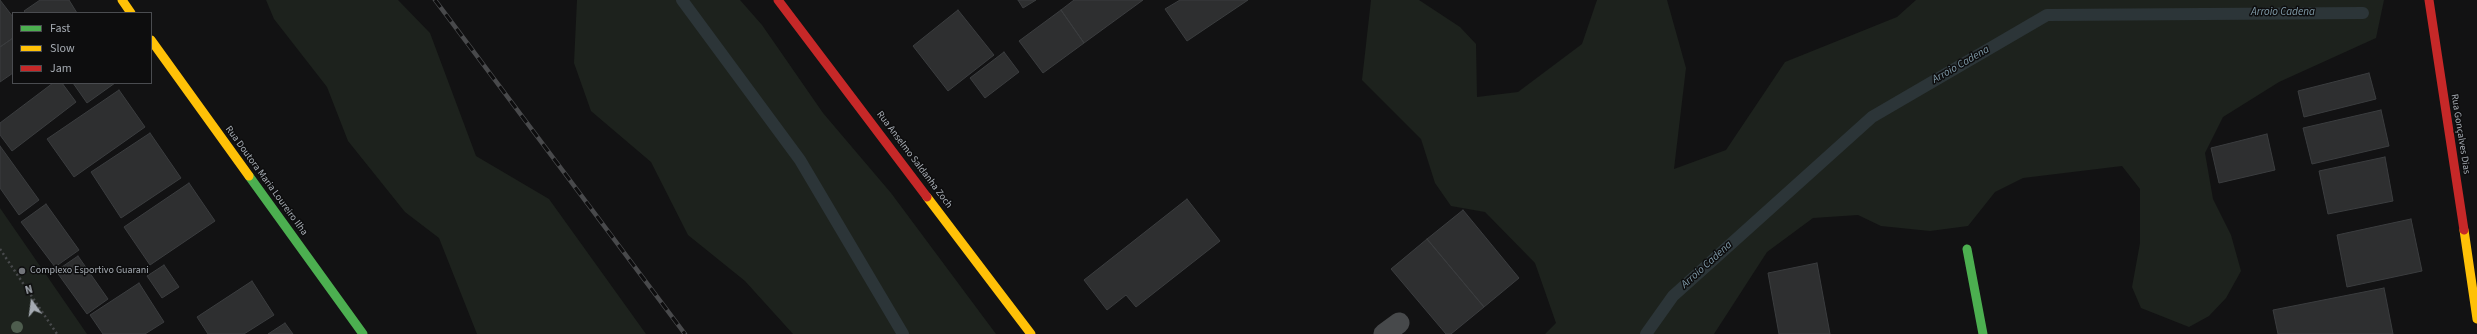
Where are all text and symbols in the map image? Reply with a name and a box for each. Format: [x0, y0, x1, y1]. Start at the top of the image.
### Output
water label: Arroio Cadena [2251, 6, 2315, 20]
legend [12, 12, 152, 84]
text: Fast [50, 20, 70, 37]
text: Slow [50, 40, 75, 57]
water label: Arroio Cadena [1930, 43, 1992, 87]
text: Jam [50, 60, 72, 77]
street label: Rua Gonçalves Dias [2448, 93, 2472, 175]
street label: Rua Anselmo Saldanha Zoch [874, 109, 954, 211]
street label: Rua Doutora Maria Loureiro Ilha [222, 124, 310, 238]
water label: Arroio Cadena [1679, 239, 1735, 291]
place label: Complexo Esportivo Guarani [30, 265, 149, 277]
marker: Complexo Esportivo Guarani [17, 266, 27, 276]
north arrow [12, 282, 52, 322]
text: N [24, 282, 34, 298]

